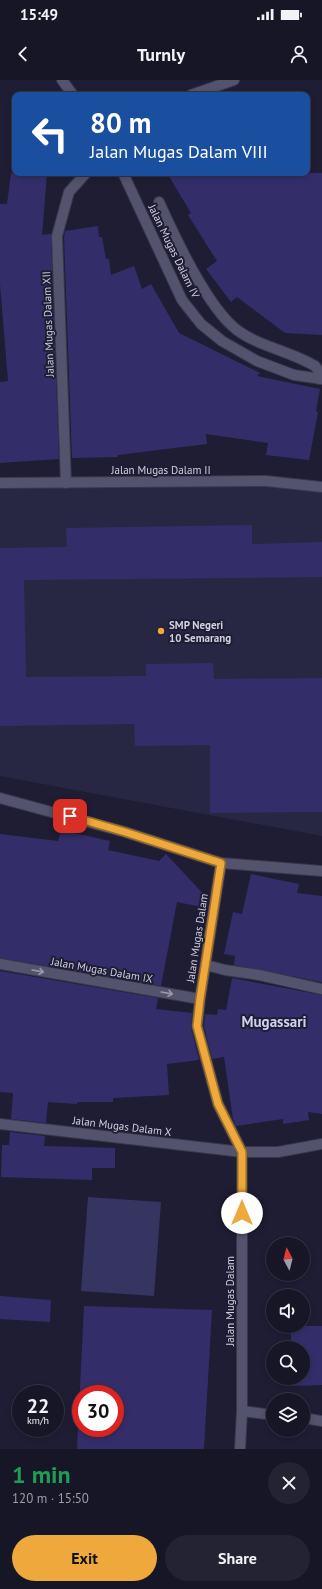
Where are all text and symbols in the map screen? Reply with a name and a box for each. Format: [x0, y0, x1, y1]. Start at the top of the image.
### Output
text: 15:49 [20, 5, 58, 24]
icon: back [12, 43, 34, 65]
text: Turnly [137, 43, 185, 66]
icon: person [288, 43, 310, 65]
text: 80 m [90, 104, 151, 141]
icon: left [24, 108, 76, 160]
text: Jalan Mugas Dalam VIII [90, 140, 268, 163]
street label: Jalan Mugas Dalam IV [145, 201, 203, 301]
street label: Jalan Mugas Dalam XII [39, 271, 57, 378]
street label: Jalan Mugas Dalam II [110, 463, 211, 477]
place label: SMP Negeri 10 Semarang [169, 618, 231, 645]
marker: SMP Negeri 10 Semarang [156, 626, 166, 636]
pin [53, 799, 87, 833]
icon: arrive [59, 805, 81, 827]
street label: Jalan Mugas Dalam [183, 892, 211, 985]
street label: Jalan Mugas Dalam IX [49, 954, 154, 986]
one-way arrow [32, 967, 45, 975]
one-way arrow [160, 989, 173, 997]
district label: Mugassari [242, 1012, 306, 1031]
street label: Jalan Mugas Dalam X [71, 1113, 172, 1139]
position arrow [221, 1192, 263, 1234]
north arrow [266, 1237, 310, 1281]
map controls [266, 1237, 310, 1437]
street label: Jalan Mugas Dalam [223, 1256, 237, 1347]
button: sound [266, 1289, 310, 1333]
button: search [266, 1341, 310, 1385]
speed limit sign: 30 [72, 1385, 124, 1437]
text: 22 [27, 1393, 49, 1419]
button: layers [266, 1393, 310, 1437]
text: km/h [27, 1414, 49, 1427]
text: 1 min [12, 1459, 71, 1490]
button: close [268, 1462, 310, 1504]
text: 120 m · 15:50 [12, 1490, 89, 1507]
button: Exit [12, 1535, 157, 1581]
button: Share [165, 1535, 310, 1581]

